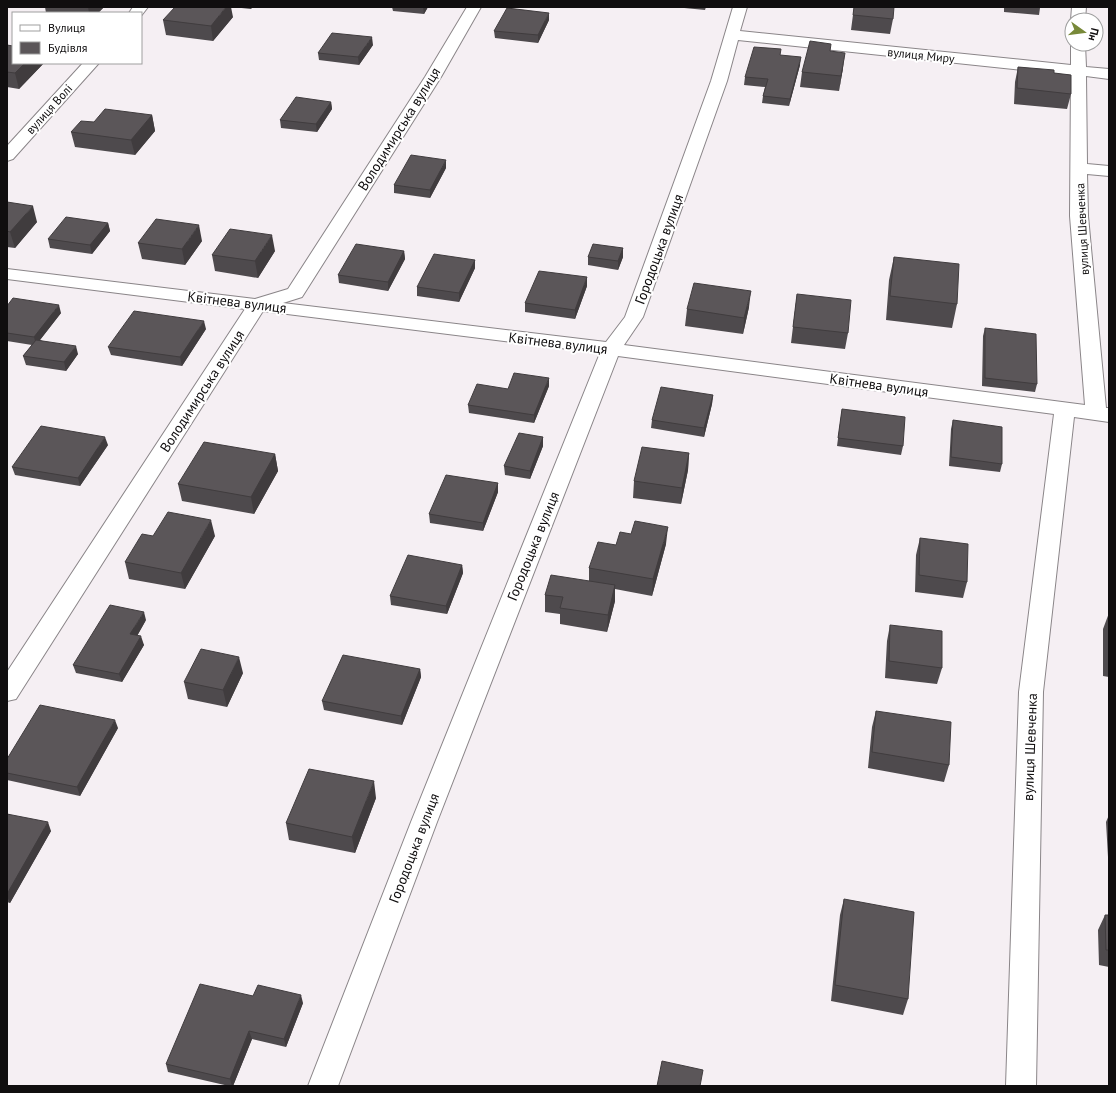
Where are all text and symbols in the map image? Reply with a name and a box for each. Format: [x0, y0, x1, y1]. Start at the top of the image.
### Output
legend [12, 12, 142, 64]
north arrow [1064, 12, 1104, 52]
text: Вулиця [48, 20, 85, 35]
text: Пн [1085, 26, 1102, 42]
text: Будівля [48, 40, 87, 55]
street label: вулиця Миру [887, 44, 956, 66]
street label: Володимирська вулиця [354, 64, 444, 194]
street label: вулиця Волі [23, 81, 75, 137]
street label: вулиця Шевченка [1072, 183, 1092, 275]
street label: Городоцька вулиця [631, 191, 687, 307]
street label: Квітнева вулиця [187, 287, 287, 317]
street label: Володимирська вулиця [156, 327, 248, 455]
street label: Квітнева вулиця [508, 328, 608, 358]
street label: Квітнева вулиця [828, 369, 930, 401]
street label: Городоцька вулиця [503, 489, 563, 603]
street label: вулиця Шевченка [1019, 693, 1041, 801]
street label: Городоцька вулиця [385, 791, 443, 905]

